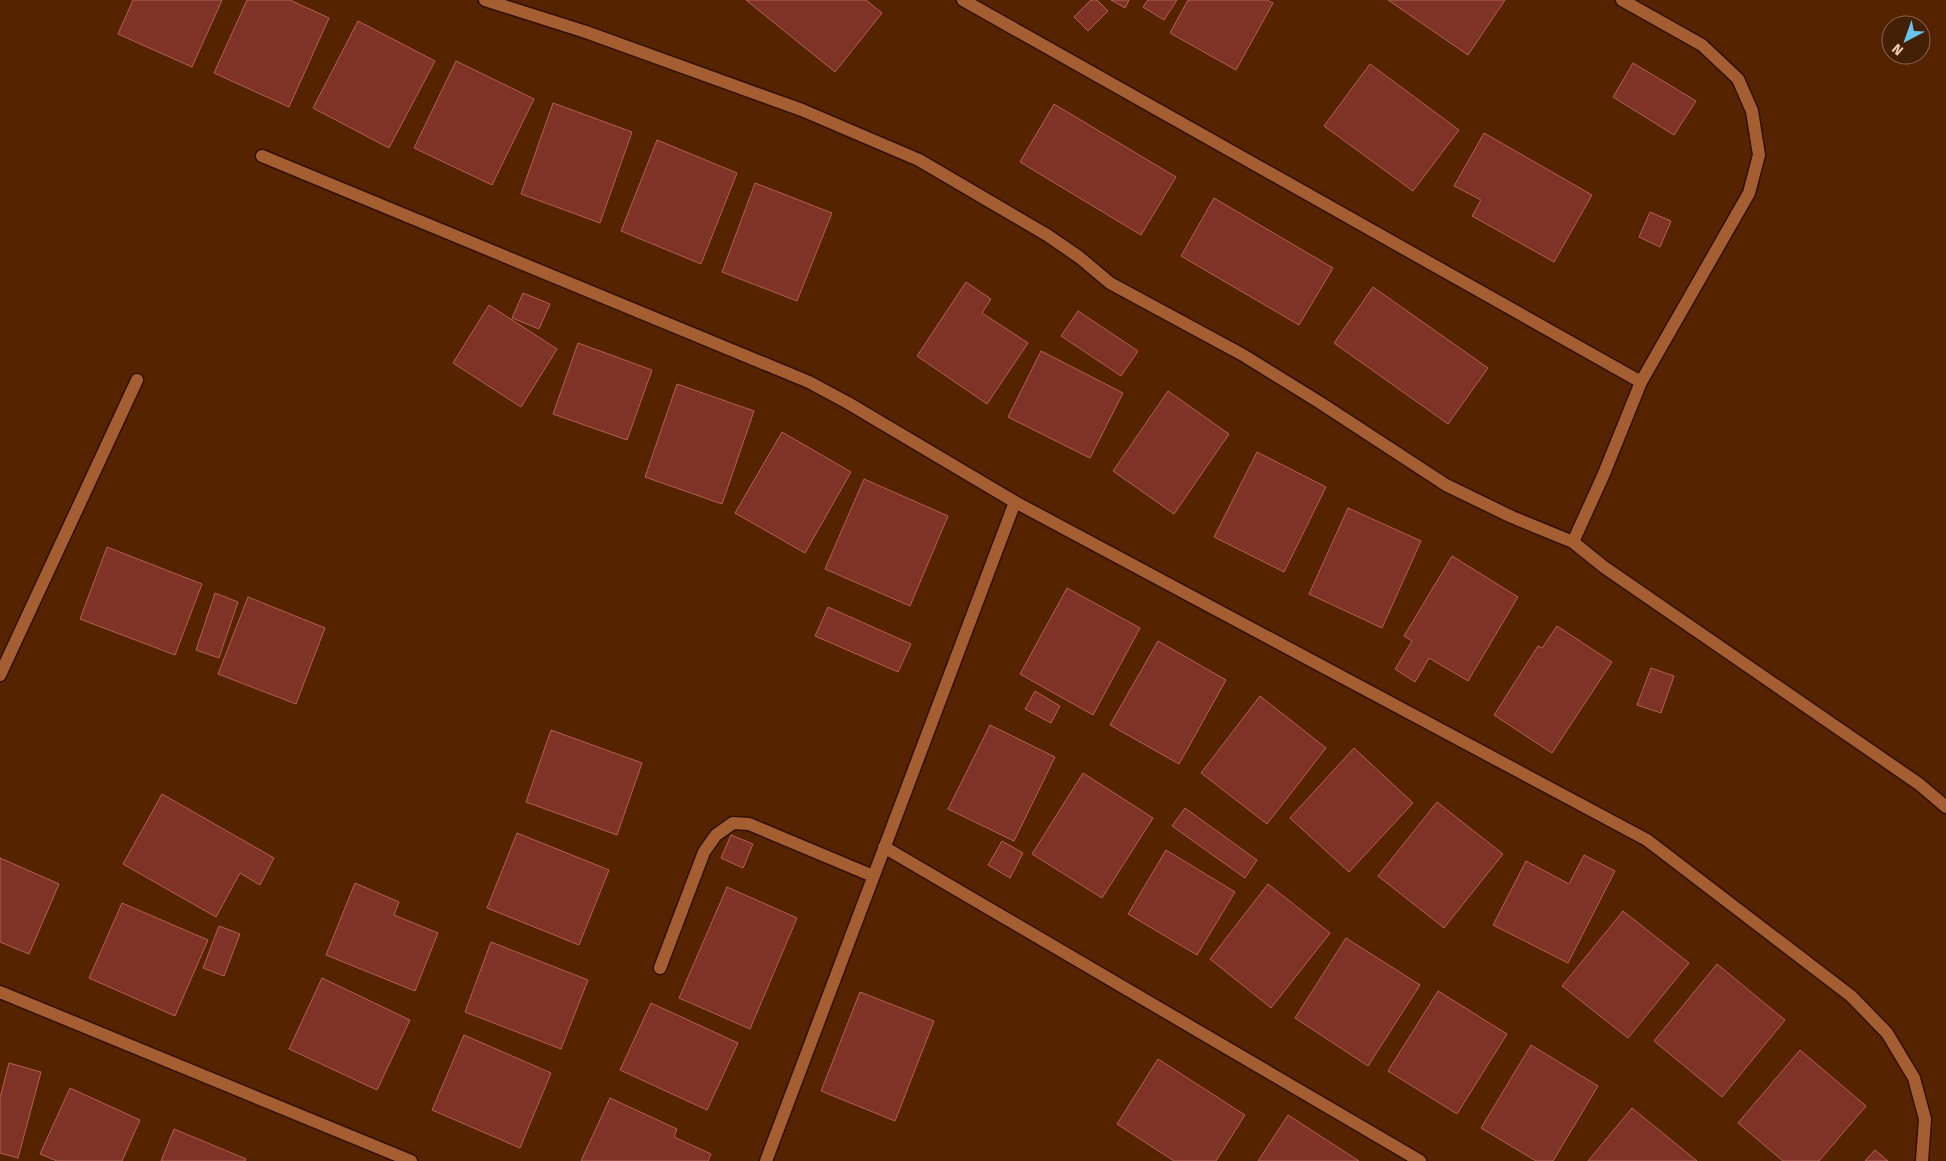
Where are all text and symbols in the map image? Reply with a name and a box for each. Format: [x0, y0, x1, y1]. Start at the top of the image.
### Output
north arrow [1881, 15, 1931, 65]
text: N [1889, 40, 1907, 59]

